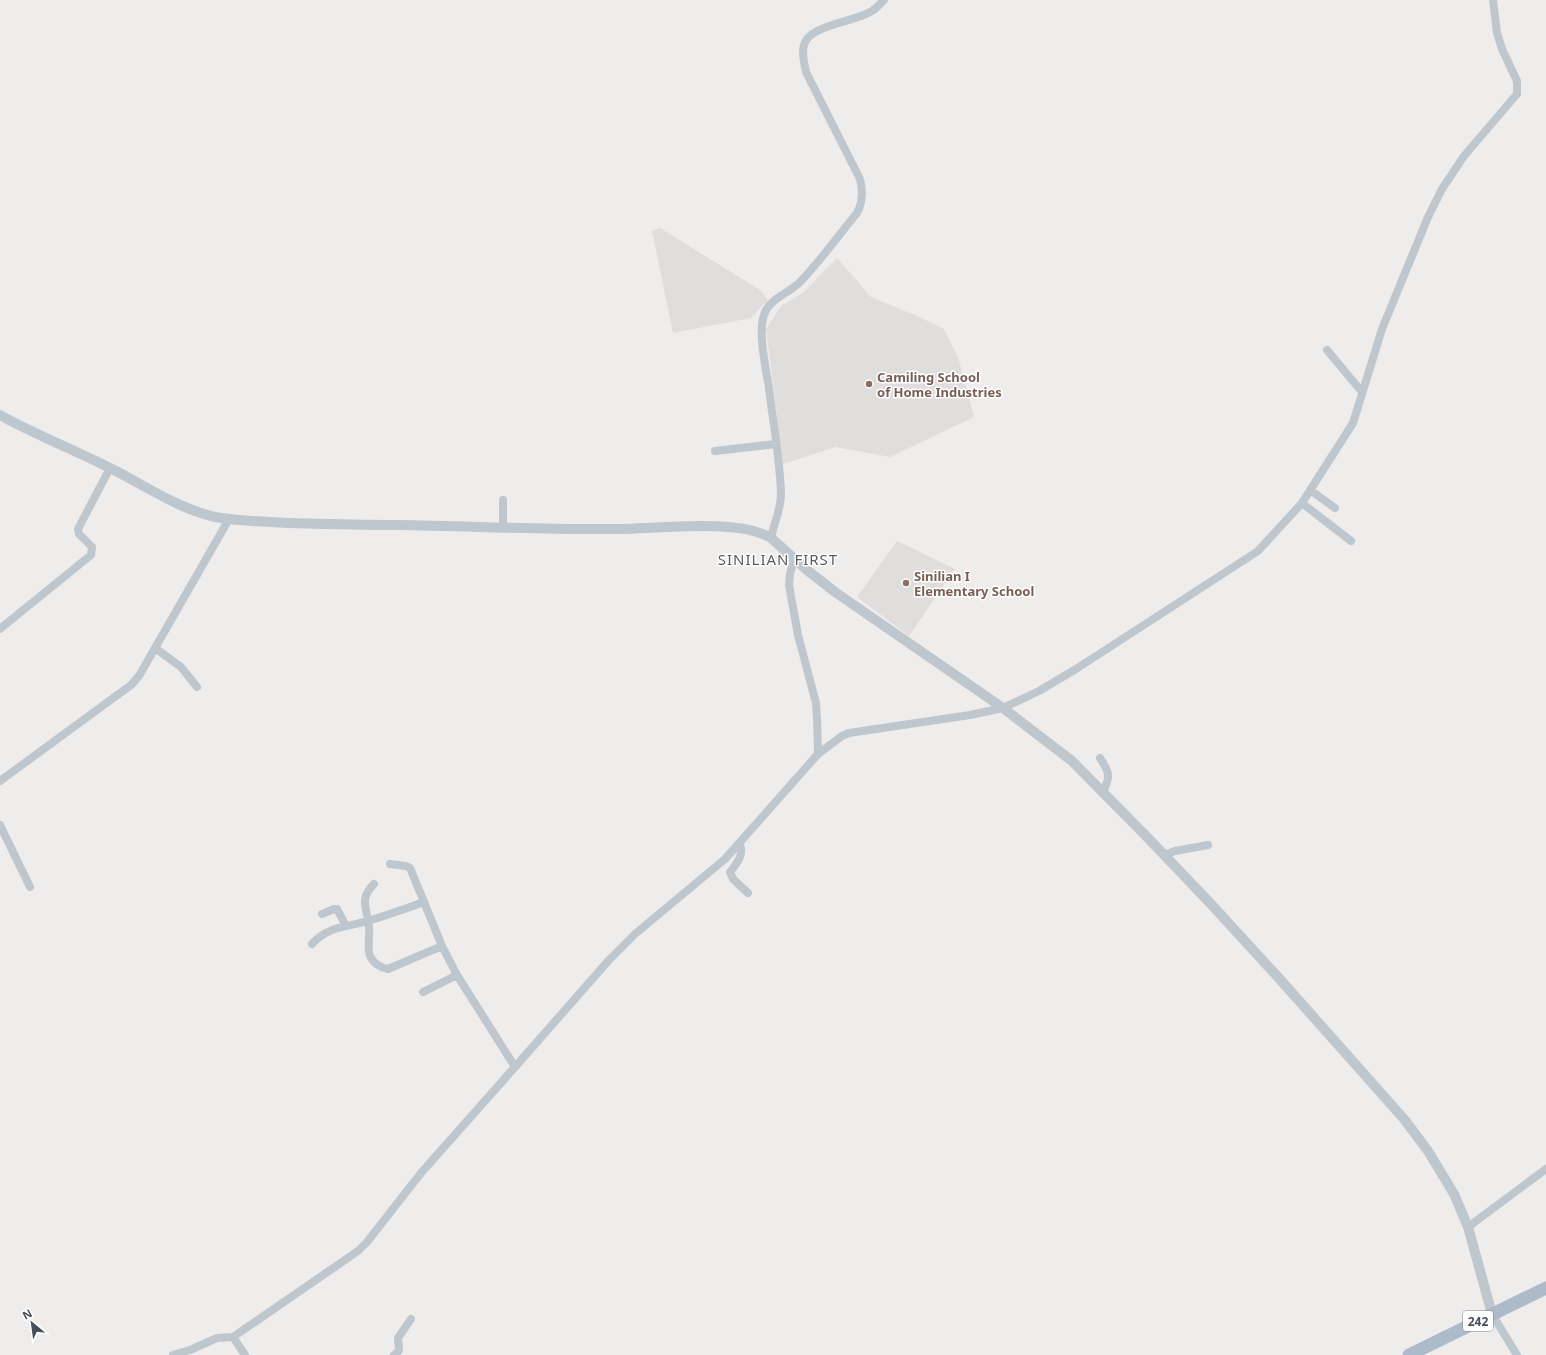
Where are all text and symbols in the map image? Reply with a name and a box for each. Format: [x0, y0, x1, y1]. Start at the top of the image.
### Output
place label: Camiling School of Home Industries [877, 368, 1002, 401]
marker: Camiling School of Home Industries [864, 379, 874, 389]
district label: SINILIAN FIRST [718, 549, 838, 569]
place label: Sinilian I Elementary School [914, 567, 1034, 600]
marker: Sinilian I Elementary School [901, 578, 911, 588]
north arrow [12, 1303, 52, 1343]
text: N [19, 1305, 34, 1323]
road number: 242 [1463, 1311, 1493, 1331]

